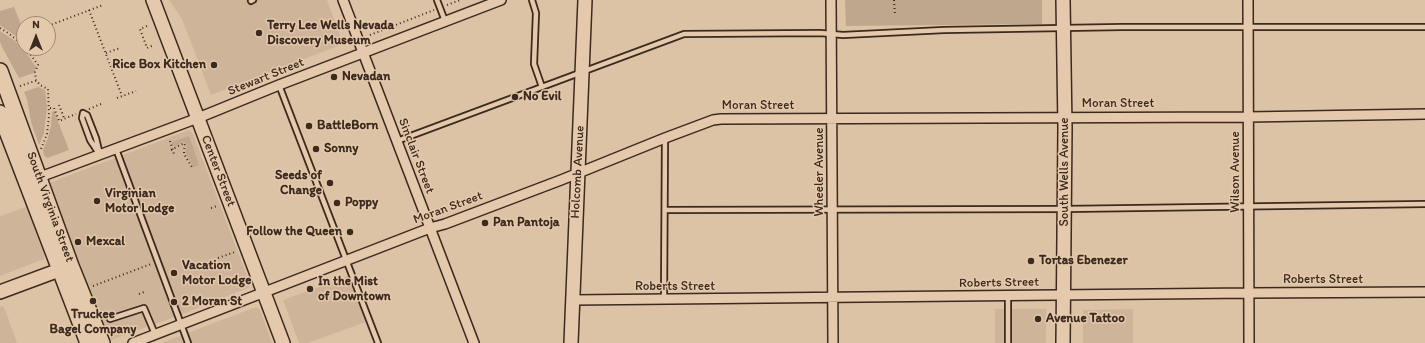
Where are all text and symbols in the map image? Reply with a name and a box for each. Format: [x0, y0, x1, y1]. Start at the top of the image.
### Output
north arrow [16, 16, 56, 56]
text: N [32, 18, 40, 31]
place label: Terry Lee Wells Nevada Discovery Museum [267, 18, 394, 49]
marker: Terry Lee Wells Nevada Discovery Museum [254, 28, 264, 38]
street label: Stewart Street [226, 55, 306, 99]
place label: Rice Box Kitchen [112, 57, 206, 73]
marker: Rice Box Kitchen [209, 60, 219, 70]
place label: Nevadan [342, 69, 390, 85]
marker: Nevadan [329, 72, 339, 82]
place label: No Evil [523, 89, 561, 105]
marker: No Evil [510, 92, 520, 102]
street label: Moran Street [1082, 96, 1154, 112]
street label: Moran Street [722, 98, 794, 114]
street label: Sinclair Street [394, 116, 438, 196]
street label: South Wells Avenue [1057, 117, 1073, 227]
place label: BattleBorn [317, 118, 378, 134]
marker: BattleBorn [304, 121, 314, 131]
street label: Holcomb Avenue [568, 125, 588, 219]
street label: Wheeler Avenue [812, 127, 828, 217]
street label: Wilson Avenue [1228, 131, 1244, 213]
street label: Center Street [197, 133, 239, 209]
place label: Sonny [324, 141, 358, 157]
marker: Sonny [311, 144, 321, 154]
street label: South Virginia Street [23, 150, 77, 264]
place label: Seeds of Change [275, 168, 322, 199]
marker: Seeds of Change [325, 178, 335, 188]
place label: Virginian Motor Lodge [105, 186, 174, 217]
street label: Moran Street [411, 188, 485, 228]
place label: Poppy [345, 195, 378, 211]
marker: Virginian Motor Lodge [92, 196, 102, 206]
marker: Poppy [332, 198, 342, 208]
place label: Pan Pantoja [493, 215, 560, 231]
marker: Pan Pantoja [480, 218, 490, 228]
place label: Follow the Queen [246, 224, 342, 240]
marker: Follow the Queen [345, 227, 355, 237]
place label: Mexcal [86, 234, 125, 250]
marker: Mexcal [73, 237, 83, 247]
place label: Tortas Ebenezer [1039, 253, 1128, 269]
marker: Tortas Ebenezer [1026, 256, 1036, 266]
place label: Vacation Motor Lodge [182, 258, 251, 289]
marker: Vacation Motor Lodge [169, 268, 179, 278]
street label: Roberts Street [1283, 272, 1363, 288]
place label: In the Mist of Downtown [318, 274, 391, 305]
street label: Roberts Street [959, 275, 1039, 291]
street label: Roberts Street [635, 279, 715, 295]
marker: In the Mist of Downtown [305, 284, 315, 294]
place label: 2 Moran St [182, 294, 242, 310]
marker: Truckee Bagel Company [88, 296, 98, 306]
marker: 2 Moran St [169, 297, 179, 307]
place label: Truckee Bagel Company [50, 307, 136, 338]
place label: Avenue Tattoo [1046, 311, 1125, 327]
marker: Avenue Tattoo [1033, 314, 1043, 324]

